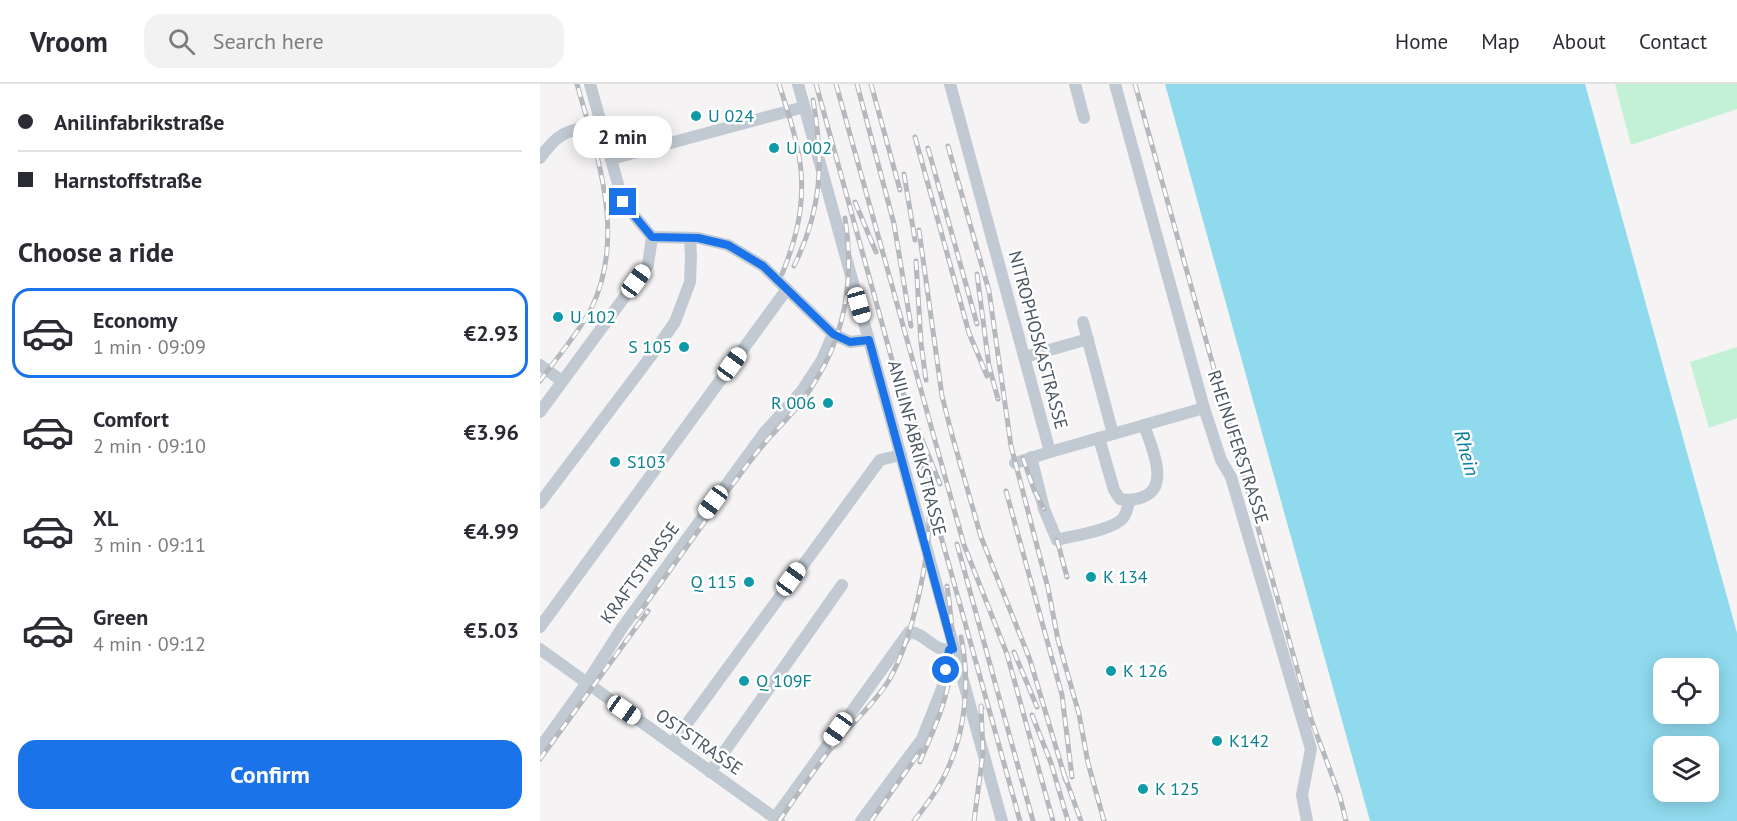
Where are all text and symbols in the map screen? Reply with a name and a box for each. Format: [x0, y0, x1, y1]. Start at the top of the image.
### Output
search box [144, 14, 564, 68]
text: Vroom [30, 23, 108, 60]
icon: search [165, 25, 198, 58]
text: Search here [213, 27, 324, 55]
text: Home [1395, 28, 1448, 55]
text: Map [1481, 28, 1520, 55]
text: About [1553, 28, 1606, 55]
text: Contact [1639, 28, 1707, 55]
place label: U 024 [708, 104, 754, 127]
text: Anilinfabrikstraße [54, 108, 224, 136]
marker: U 024 [689, 109, 703, 123]
callout: 2 min [574, 115, 672, 157]
text: 2 min [598, 124, 647, 150]
place label: U 002 [786, 136, 832, 159]
marker: U 002 [767, 141, 781, 155]
text: Harnstoffstraße [54, 166, 202, 194]
route end [609, 188, 636, 215]
text: Choose a ride [18, 235, 174, 269]
street label: NITROPHOSKASTRASSE [1004, 248, 1073, 432]
car [618, 261, 654, 301]
car [845, 285, 873, 325]
place label: U 102 [570, 305, 616, 328]
icon: car [21, 306, 75, 360]
text: Economy [93, 306, 177, 334]
marker: U 102 [551, 310, 565, 324]
text: €2.93 [464, 319, 519, 347]
text: 1 min · 09:09 [93, 334, 206, 360]
place label: S 105 [628, 335, 672, 358]
marker: S 105 [677, 340, 691, 354]
car [714, 344, 750, 384]
street label: ANILINFABRIKSTRASSE [883, 358, 952, 538]
street label: RHEINUFERSTRASSE [1203, 367, 1274, 527]
place label: R 006 [771, 391, 816, 414]
marker: R 006 [821, 396, 835, 410]
icon: car [21, 405, 75, 459]
text: Comfort [93, 405, 169, 433]
text: €3.96 [464, 418, 519, 446]
water label: Rhein [1448, 427, 1486, 479]
text: 2 min · 09:10 [93, 433, 206, 459]
place label: S103 [627, 450, 666, 473]
marker: S103 [608, 455, 622, 469]
car [695, 482, 731, 522]
icon: car [21, 504, 75, 558]
text: XL [93, 504, 118, 532]
text: €4.99 [464, 517, 519, 545]
street label: KRAFTSTRASSE [595, 517, 684, 628]
text: 3 min · 09:11 [93, 532, 206, 558]
car [773, 559, 809, 599]
place label: K 134 [1103, 565, 1148, 588]
place label: Q 115 [690, 570, 737, 593]
marker: K 134 [1084, 570, 1098, 584]
marker: Q 115 [742, 575, 756, 589]
icon: car [21, 603, 75, 657]
text: Green [93, 603, 148, 631]
text: €5.03 [464, 616, 519, 644]
text: 4 min · 09:12 [93, 631, 206, 657]
route start [932, 656, 959, 683]
map controls [1653, 658, 1719, 802]
button: locate [1653, 658, 1719, 724]
place label: K 126 [1123, 659, 1168, 682]
marker: K 126 [1104, 664, 1118, 678]
place label: Q 109F [756, 669, 812, 692]
marker: Q 109F [737, 674, 751, 688]
car [604, 692, 644, 728]
street label: OSTSTRASSE [651, 703, 747, 780]
car [820, 709, 856, 749]
place label: K142 [1229, 729, 1269, 752]
marker: K142 [1210, 734, 1224, 748]
button: layers [1653, 736, 1719, 802]
button: Confirm [18, 740, 522, 809]
place label: K 125 [1155, 777, 1200, 800]
marker: K 125 [1136, 782, 1150, 796]

